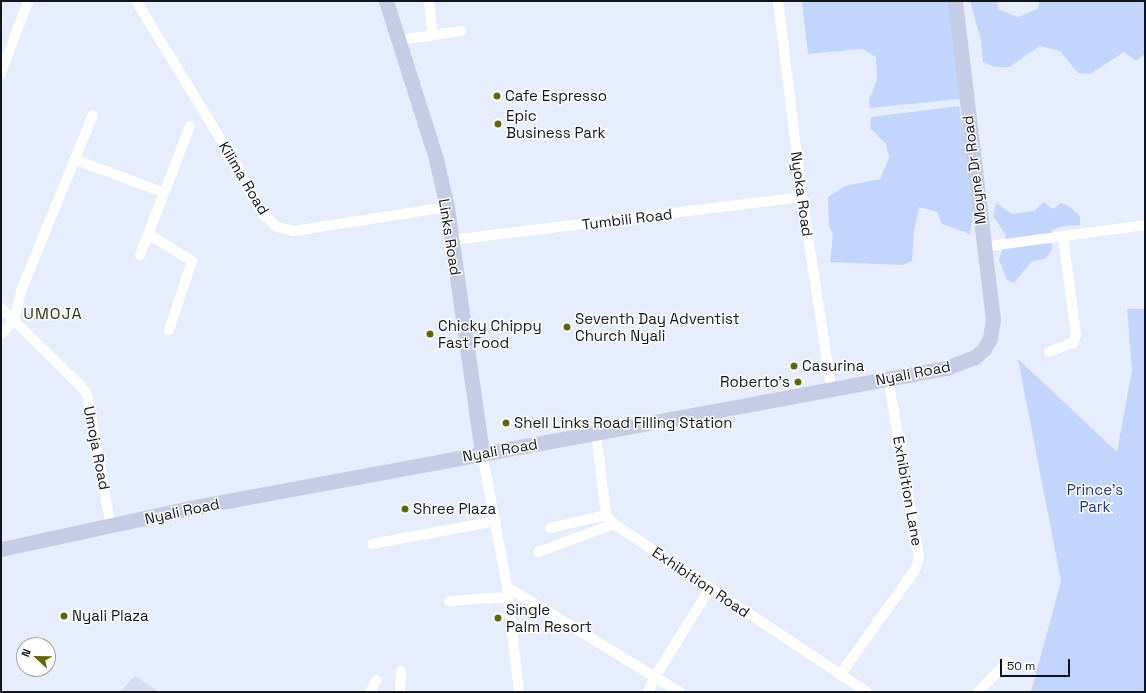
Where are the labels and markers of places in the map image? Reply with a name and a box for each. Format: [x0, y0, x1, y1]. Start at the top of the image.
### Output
place label: Cafe Espresso [505, 87, 607, 105]
marker: Cafe Espresso [492, 91, 502, 101]
place label: Epic Business Park [506, 106, 606, 141]
marker: Epic Business Park [493, 119, 503, 129]
place label: Seventh Day Adventist Church Nyali [575, 309, 740, 344]
place label: Chicky Chippy Fast Food [438, 316, 542, 351]
marker: Seventh Day Adventist Church Nyali [562, 322, 572, 332]
marker: Chicky Chippy Fast Food [425, 329, 435, 339]
place label: Casurina [802, 357, 864, 375]
marker: Casurina [789, 361, 799, 371]
place label: Roberto's [720, 373, 790, 391]
marker: Roberto's [793, 377, 803, 387]
place label: Shell Links Road Filling Station [514, 414, 733, 432]
marker: Shell Links Road Filling Station [501, 418, 511, 428]
place label: Shree Plaza [413, 500, 496, 518]
marker: Shree Plaza [400, 504, 410, 514]
place label: Single Palm Resort [506, 600, 592, 635]
place label: Nyali Plaza [72, 607, 149, 625]
marker: Nyali Plaza [59, 611, 69, 621]
marker: Single Palm Resort [493, 613, 503, 623]

